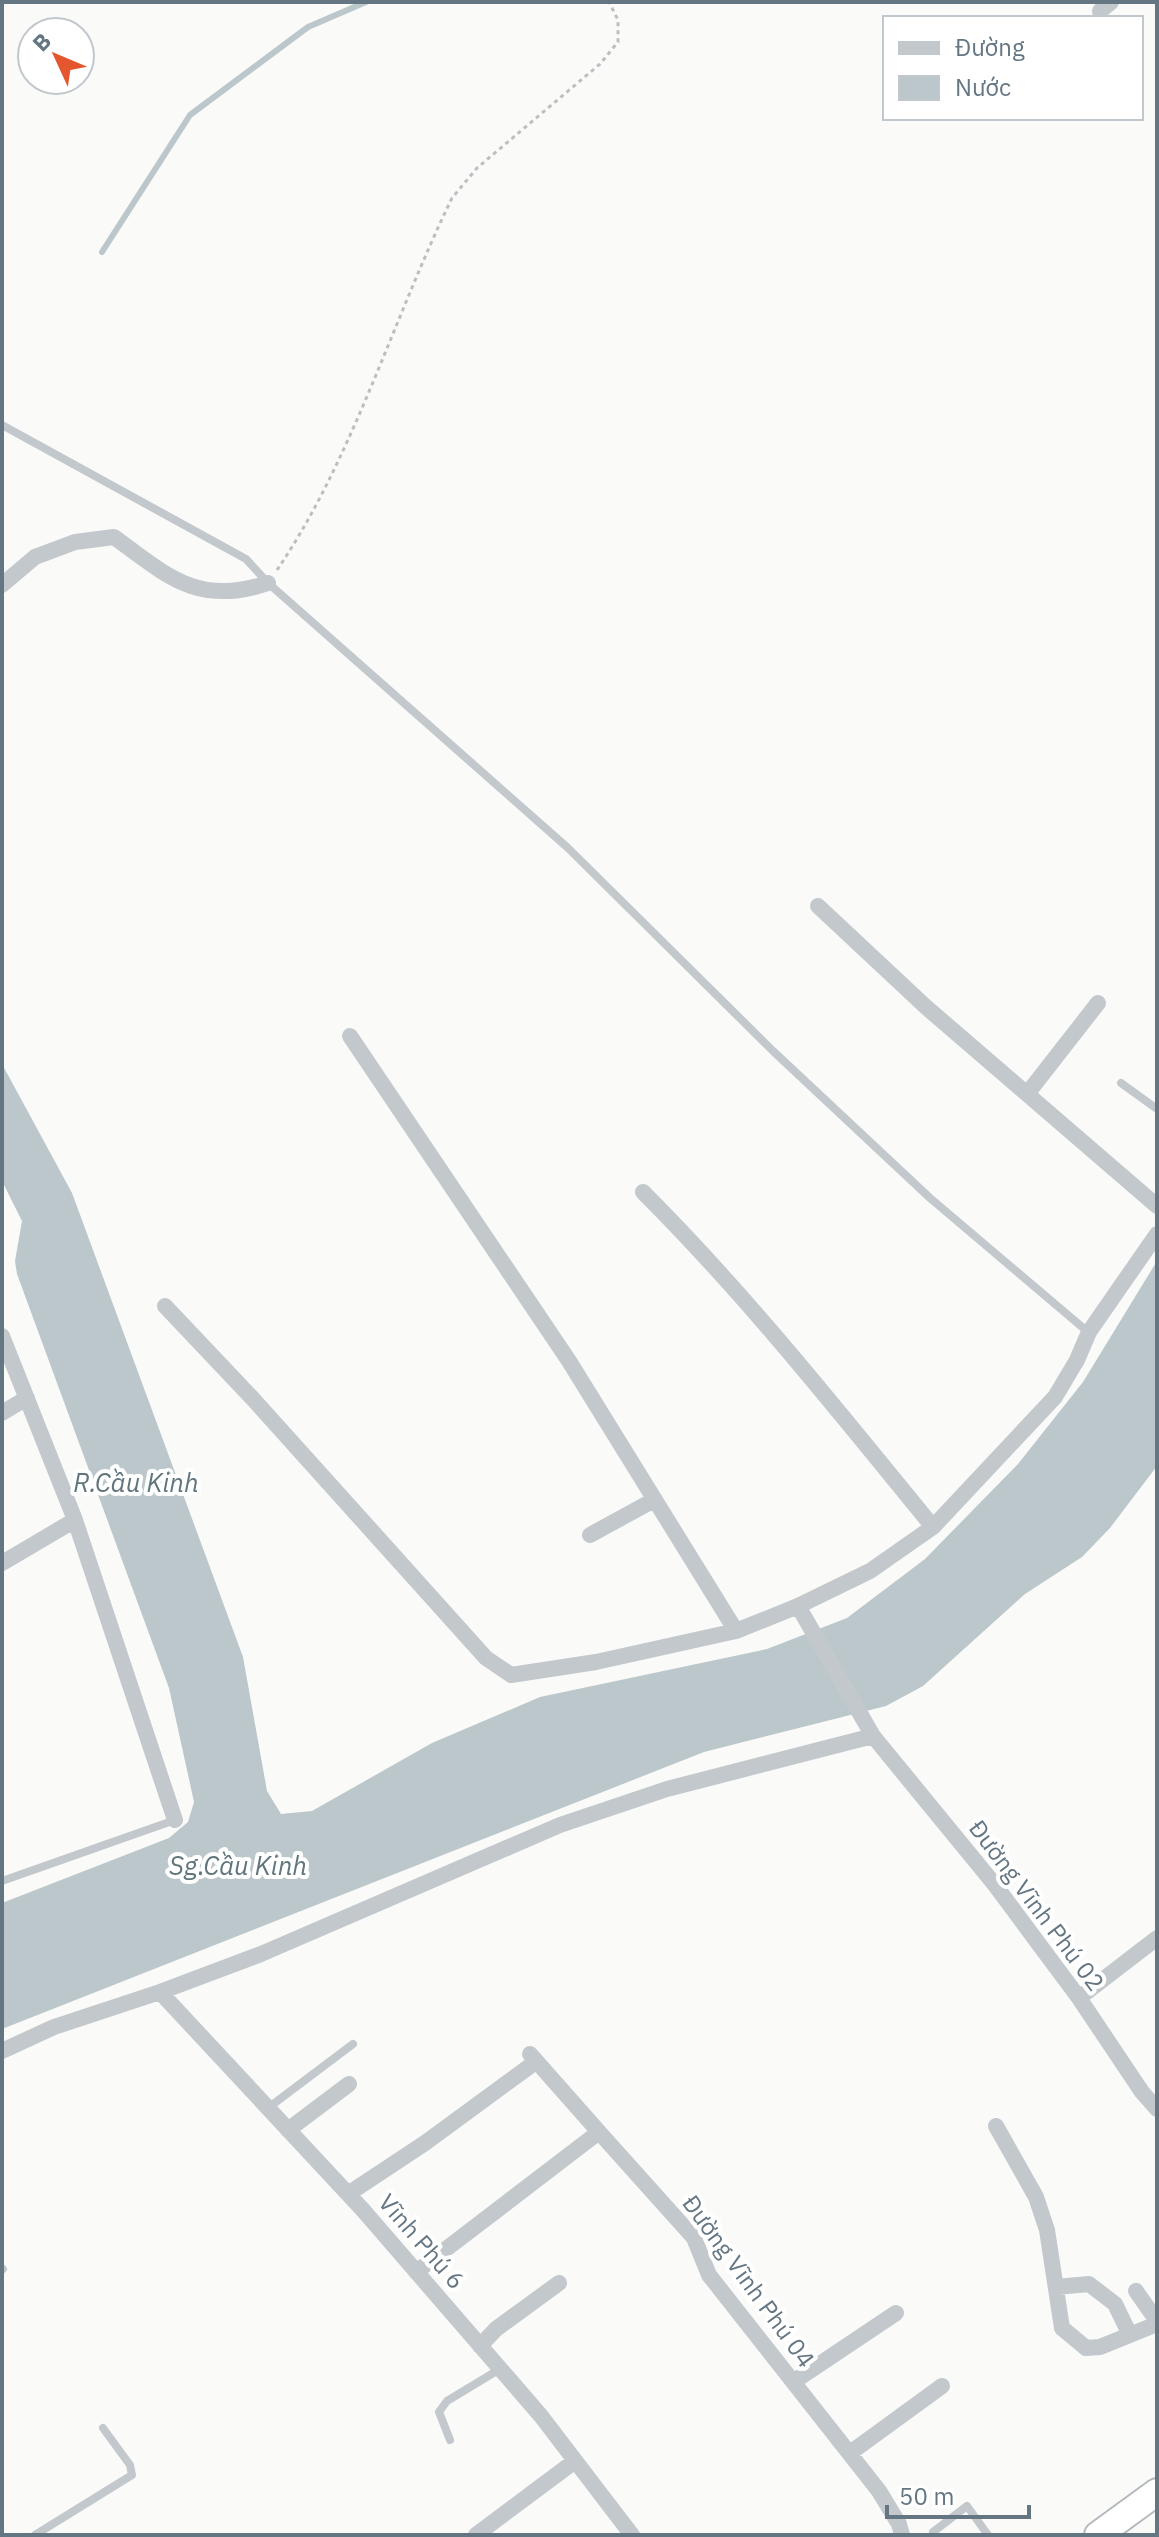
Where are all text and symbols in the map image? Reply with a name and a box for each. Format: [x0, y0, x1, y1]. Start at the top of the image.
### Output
north arrow [16, 16, 96, 96]
legend [883, 16, 1143, 120]
text: B [26, 26, 57, 57]
text: Đường [955, 31, 1025, 63]
text: Nước [955, 71, 1011, 103]
water label: R.Cầu Kinh [73, 1465, 199, 1499]
street label: Đường Vĩnh Phú 02 [962, 1813, 1112, 1997]
water label: Sg.Cầu Kinh [169, 1848, 307, 1882]
street label: Vĩnh Phú 6 [372, 2187, 472, 2295]
street label: Đường Vĩnh Phú 04 [676, 2188, 822, 2374]
scale bar [887, 2469, 1029, 2519]
text: 50 m [899, 2480, 954, 2512]

